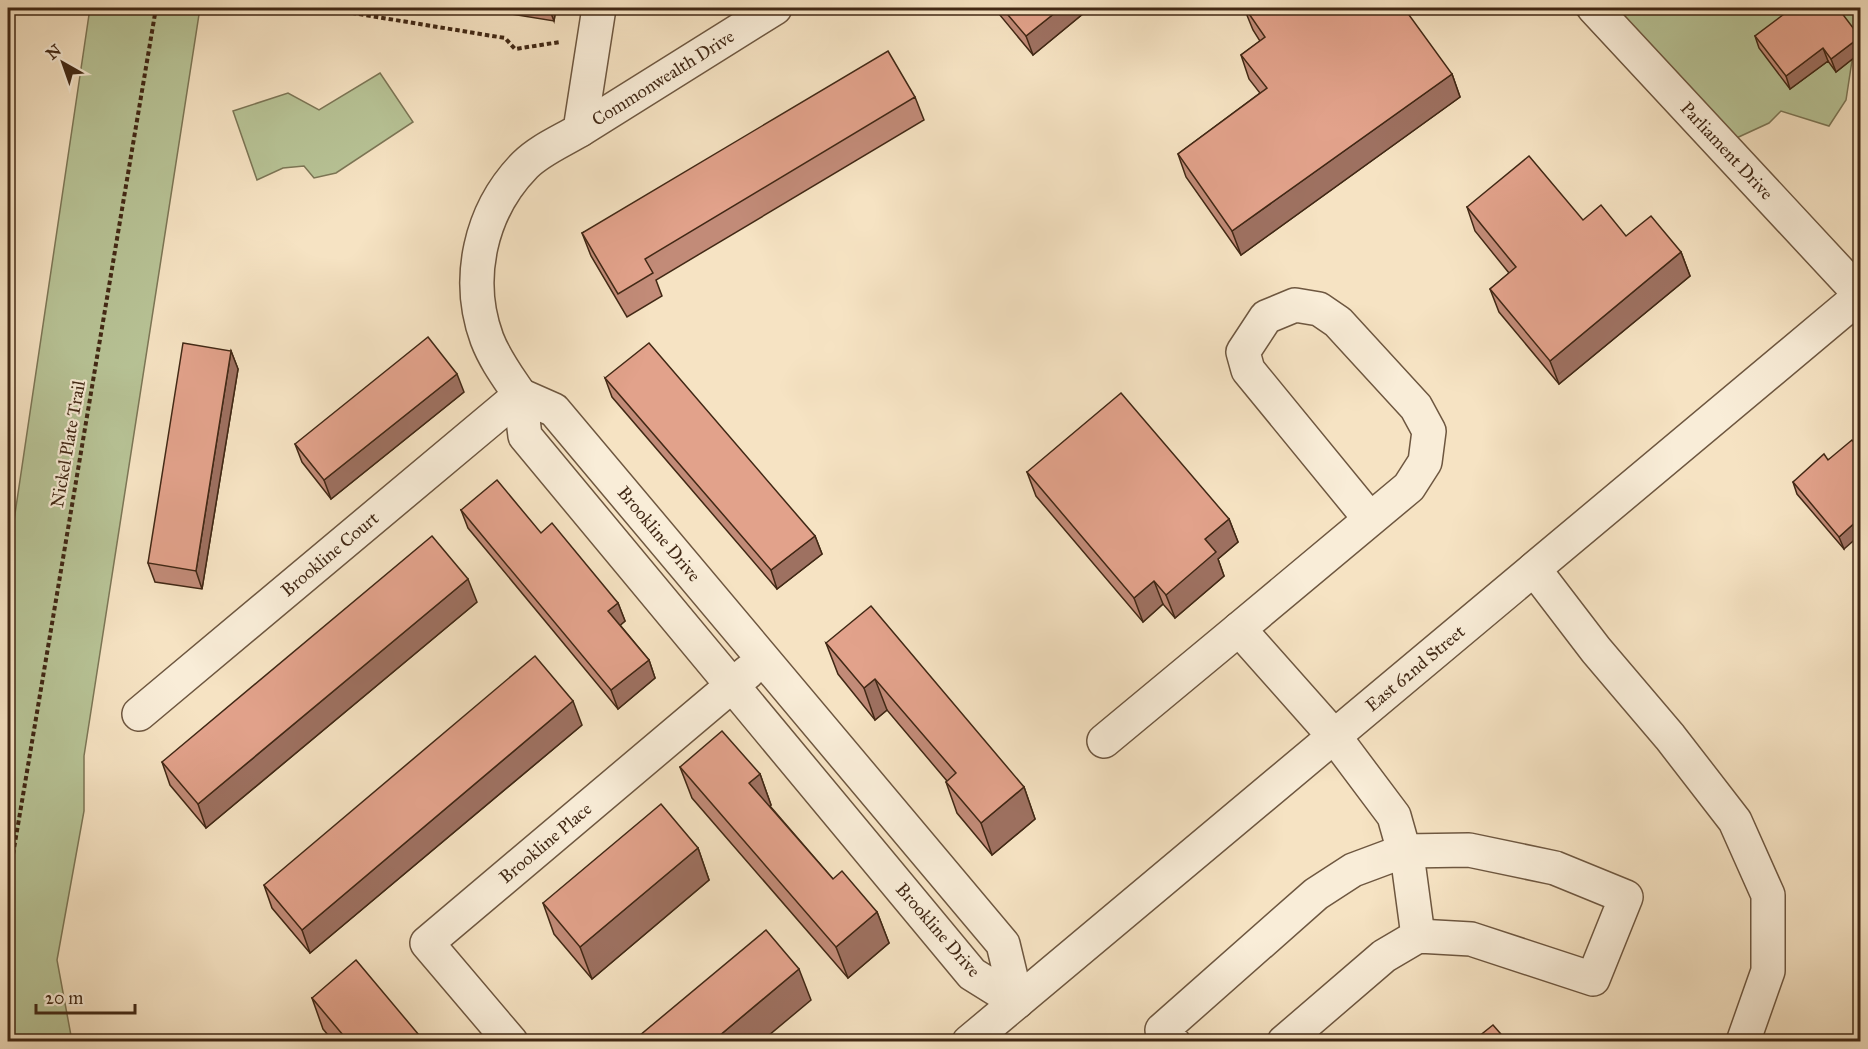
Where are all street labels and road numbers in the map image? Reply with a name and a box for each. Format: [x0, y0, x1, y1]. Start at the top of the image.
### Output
street label: Commonwealth Drive [588, 25, 738, 131]
street label: Parliament Drive [1676, 97, 1778, 204]
street label: Nickel Plate Trail [46, 379, 90, 509]
street label: Brookline Drive [613, 482, 705, 586]
street label: Brookline Court [277, 507, 384, 601]
street label: East 62nd Street [1361, 620, 1470, 716]
street label: Brookline Place [495, 798, 596, 888]
street label: Brookline Drive [891, 878, 985, 982]

